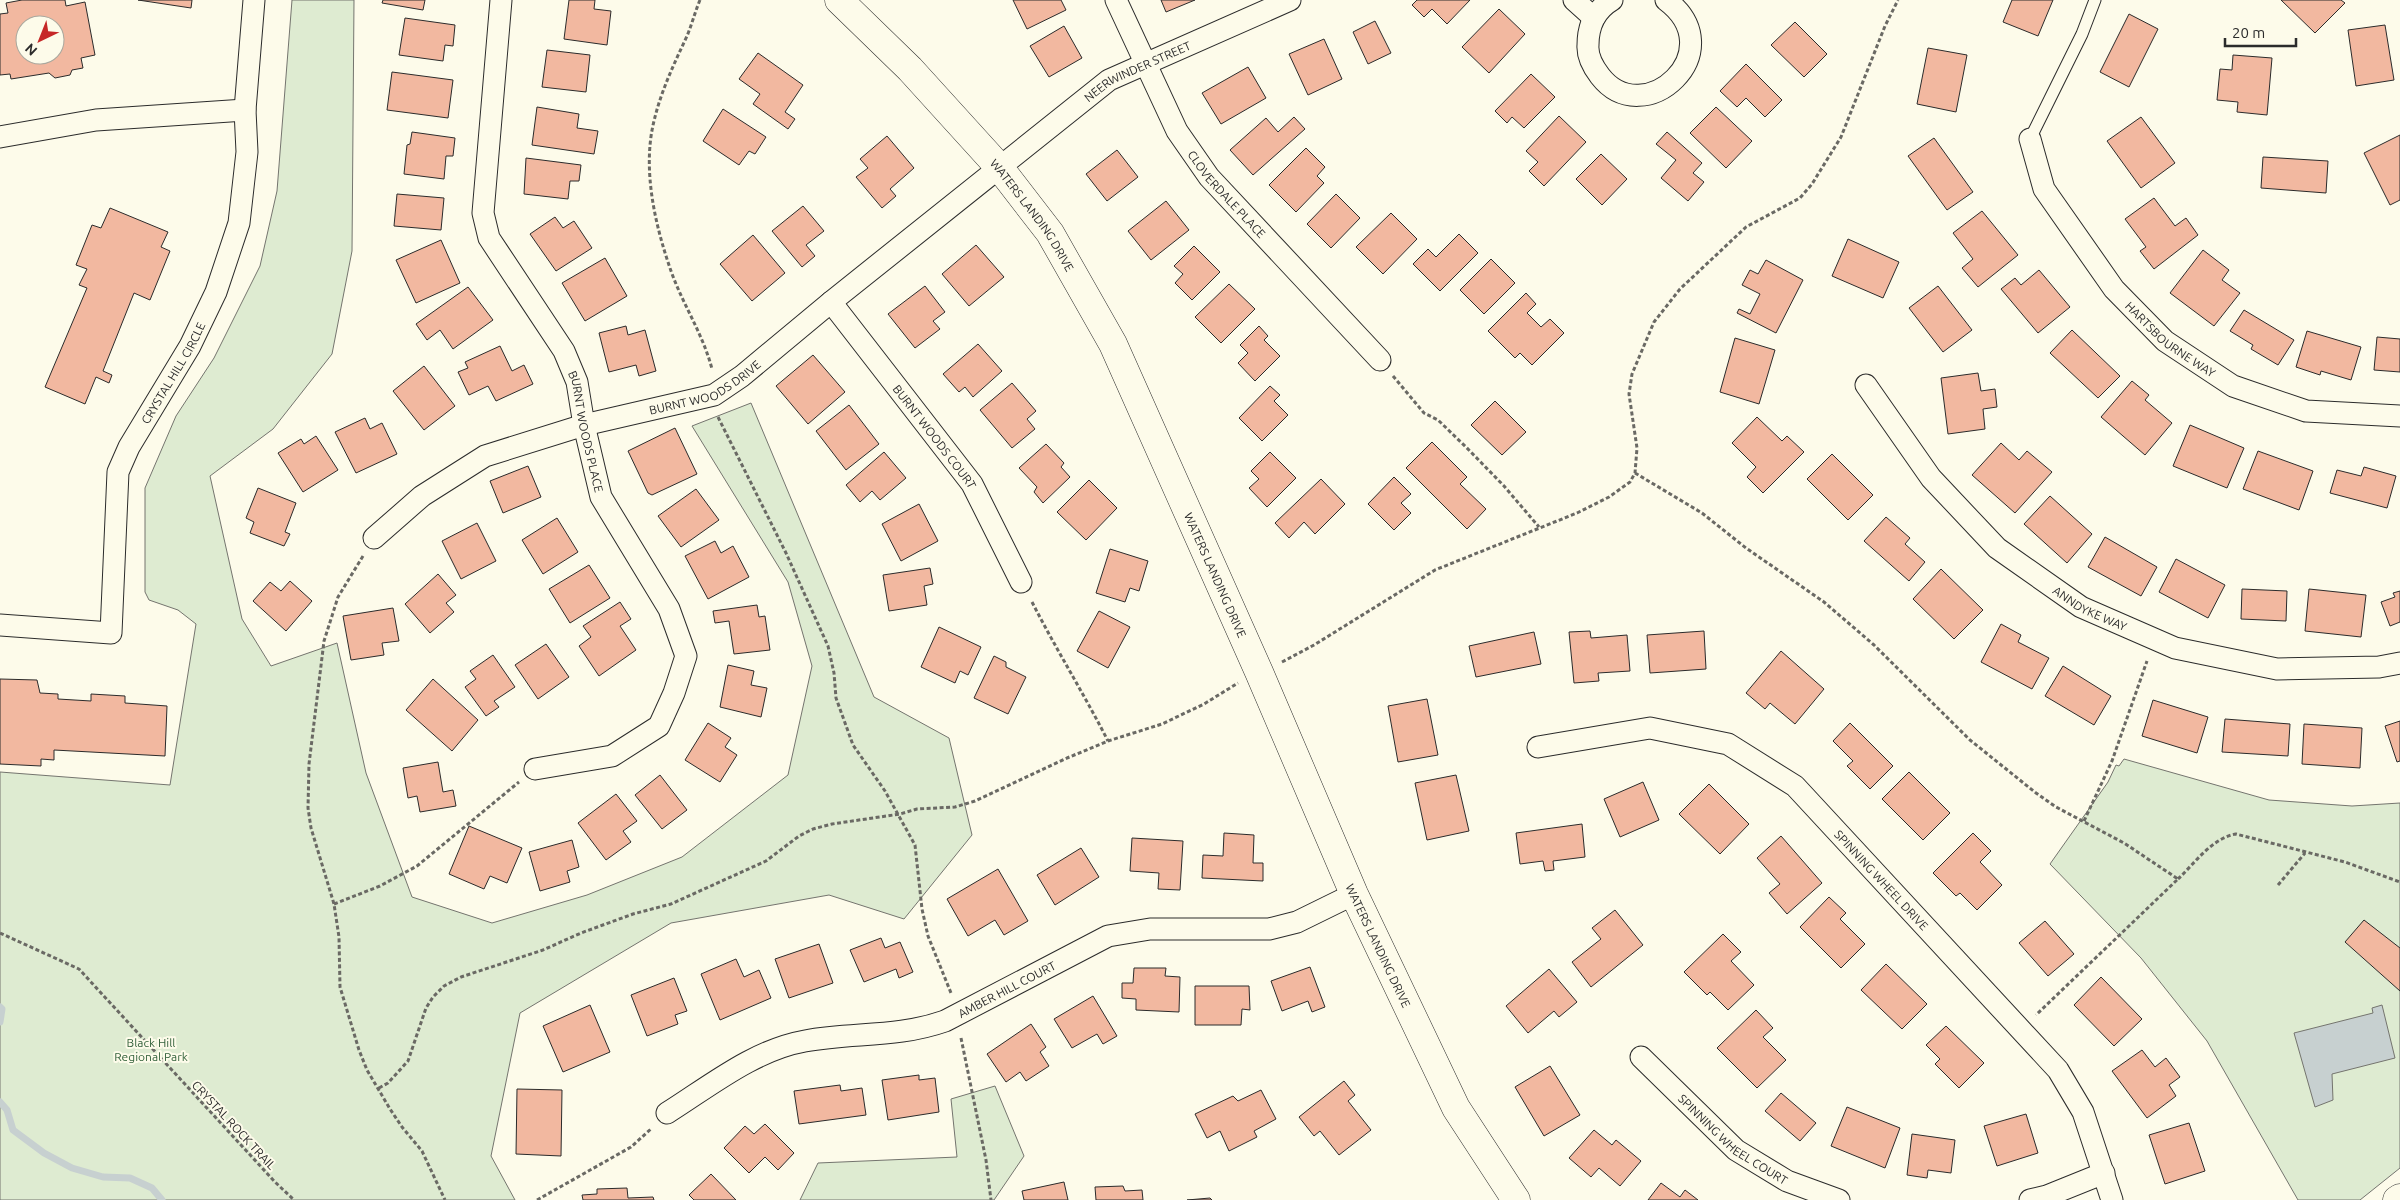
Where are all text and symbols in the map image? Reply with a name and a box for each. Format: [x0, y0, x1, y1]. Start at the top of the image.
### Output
north arrow [15, 15, 65, 65]
scale bar [2225, 15, 2296, 47]
text: 20 m [2232, 24, 2265, 41]
street label: NEERWINDER STREET [1081, 38, 1193, 104]
text: N [22, 40, 40, 59]
street label: CLOVERDALE PLACE [1186, 148, 1269, 240]
street label: WATERS LANDING DRIVE [988, 156, 1077, 274]
street label: HARTSBOURNE WAY [2123, 299, 2218, 379]
street label: CRYSTAL HILL CIRCLE [138, 320, 207, 426]
street label: BURNT WOODS DRIVE [648, 357, 763, 416]
street label: BURNT WOODS PLACE [566, 369, 606, 494]
street label: BURNT WOODS COURT [891, 382, 980, 490]
street label: WATERS LANDING DRIVE [1182, 510, 1249, 639]
street label: ANNDYKE WAY [2051, 583, 2129, 633]
street label: SPINNING WHEEL DRIVE [1832, 827, 1931, 932]
street label: WATERS LANDING DRIVE [1344, 882, 1414, 1010]
street label: AMBER HILL COURT [956, 958, 1058, 1020]
park label: Black Hill Regional Park [114, 1036, 188, 1063]
street label: CRYSTAL ROCK TRAIL [190, 1078, 278, 1172]
street label: SPINNING WHEEL COURT [1676, 1091, 1790, 1187]

